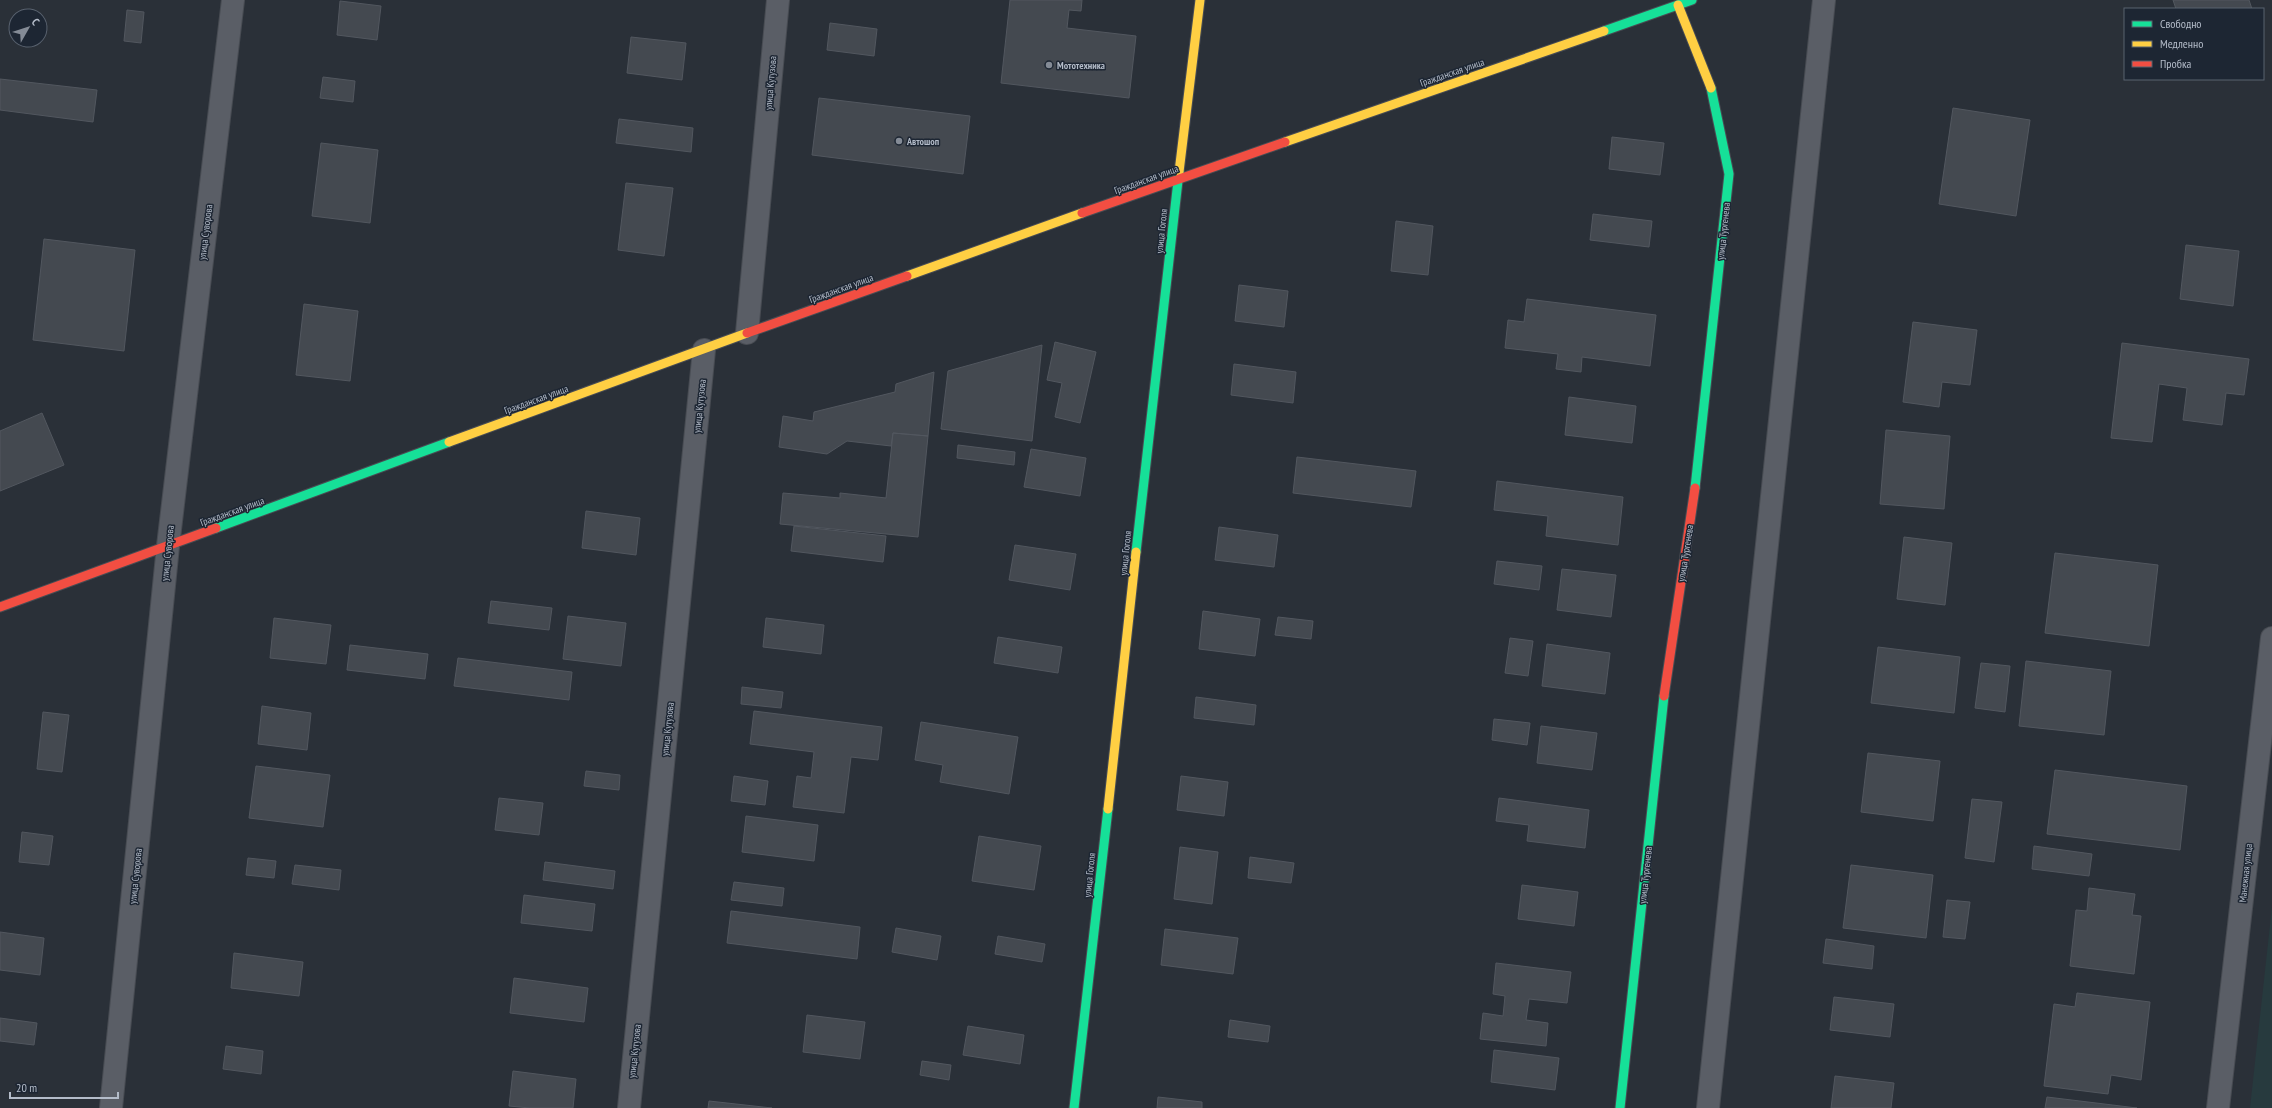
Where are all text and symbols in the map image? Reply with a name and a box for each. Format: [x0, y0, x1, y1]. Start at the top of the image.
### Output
north arrow [8, 8, 48, 48]
legend [2124, 8, 2264, 80]
text: С [29, 15, 43, 28]
text: Свободно [2160, 16, 2202, 31]
text: Медленно [2160, 36, 2203, 51]
street label: Гражданская улица [1418, 55, 1486, 90]
street label: улица Кутузова [762, 56, 779, 111]
text: Пробка [2160, 56, 2192, 71]
place label: Мототехника [1057, 59, 1105, 72]
marker: Мототехника [1044, 60, 1054, 70]
place label: Автошоп [906, 135, 939, 148]
marker: Автошоп [894, 136, 904, 146]
street label: Гражданская улица [1112, 162, 1180, 197]
street label: улица Тургенева [1714, 202, 1733, 260]
street label: улица Суворова [196, 204, 215, 261]
street label: улица Гоголя [1153, 208, 1170, 254]
street label: Гражданская улица [807, 271, 875, 306]
street label: улица Кутузова [690, 378, 709, 434]
street label: Гражданская улица [502, 382, 570, 417]
street label: Гражданская улица [198, 494, 266, 529]
street label: улица Тургенева [1675, 524, 1696, 582]
street label: улица Суворова [158, 525, 177, 582]
street label: улица Гоголя [1117, 530, 1134, 576]
street label: улица Кутузова [658, 701, 677, 757]
street label: Манежная улица [2236, 843, 2255, 903]
street label: улица Тургенева [1636, 846, 1655, 904]
street label: улица Суворова [126, 848, 145, 905]
street label: улица Гоголя [1081, 852, 1098, 898]
street label: улица Кутузова [625, 1023, 644, 1079]
scale bar [10, 1074, 118, 1100]
text: 20 m [16, 1080, 37, 1095]

